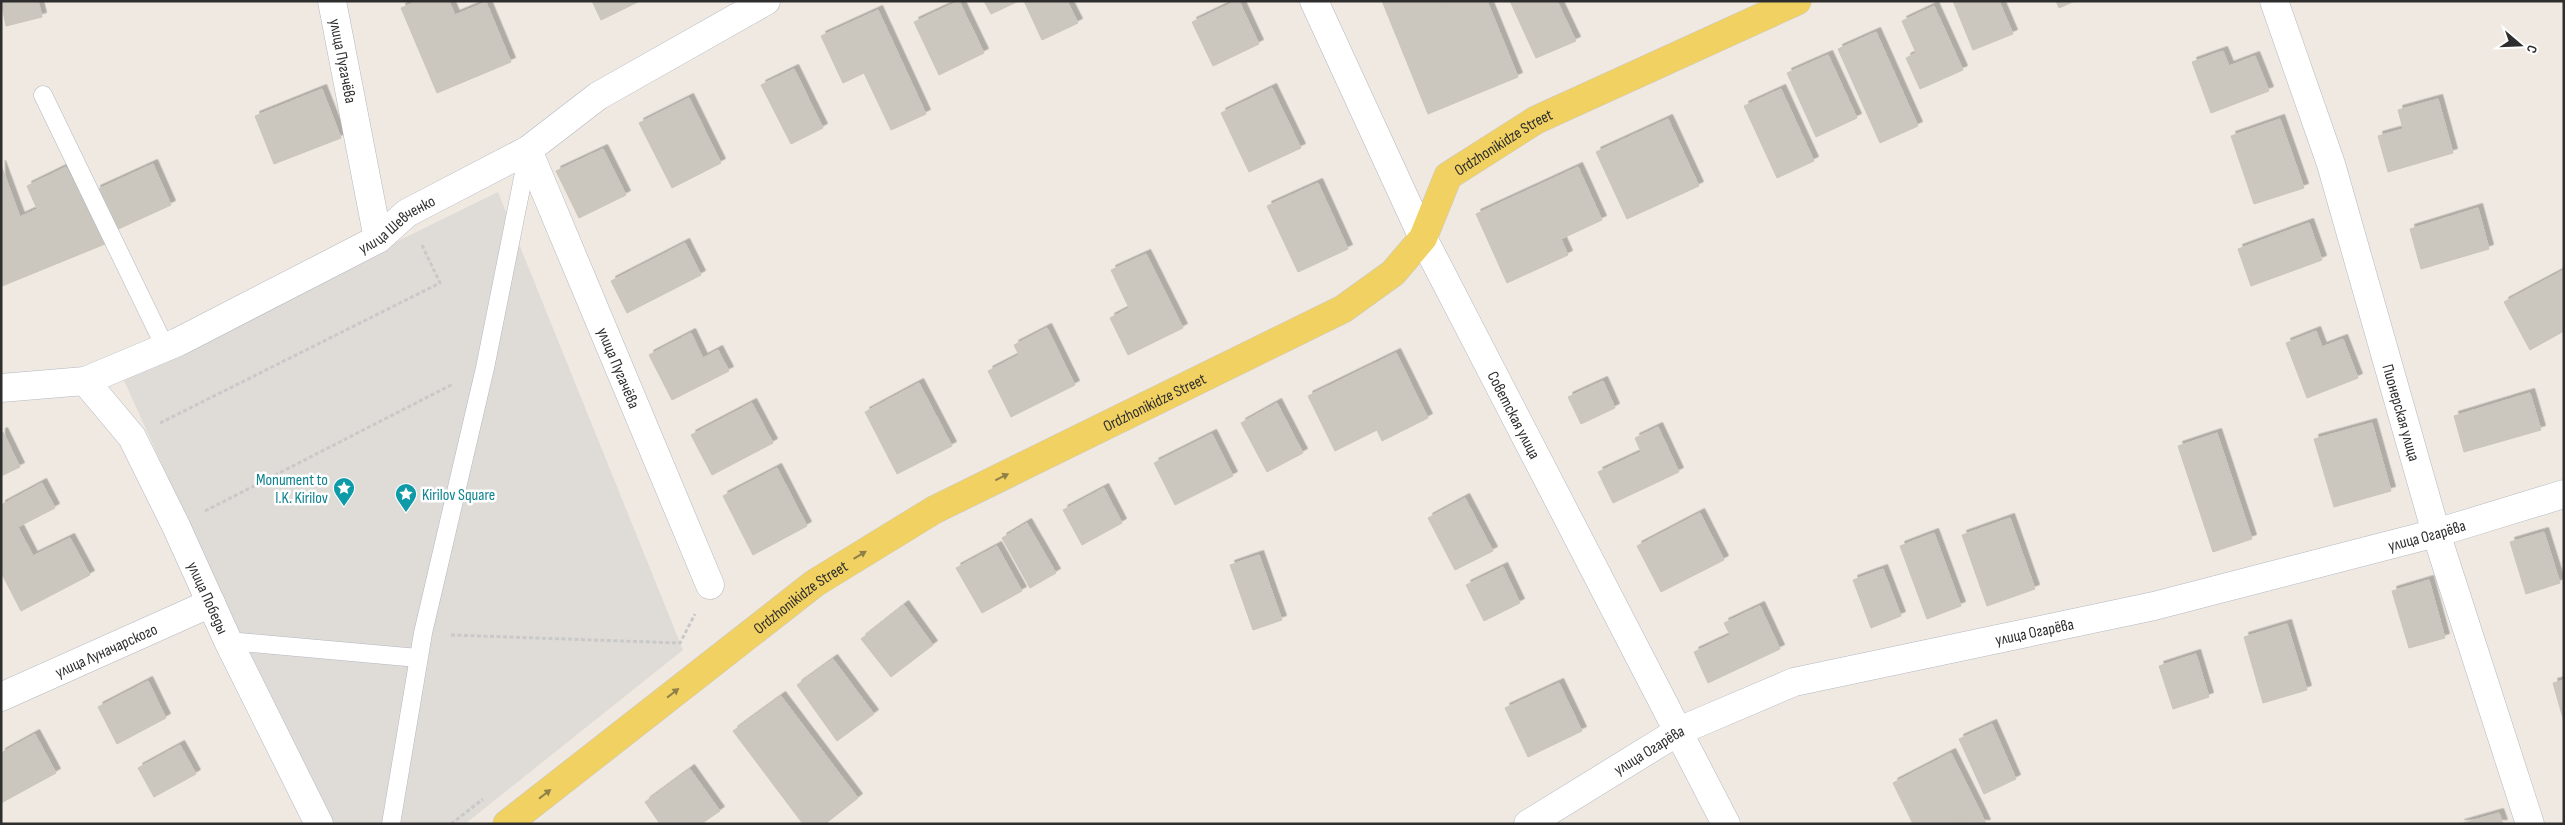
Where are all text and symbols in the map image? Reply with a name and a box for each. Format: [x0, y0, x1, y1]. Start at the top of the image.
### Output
street label: улица Пугачёва [325, 17, 360, 105]
north arrow [2495, 20, 2545, 70]
text: С [2523, 43, 2541, 55]
street label: Ordzhonikidze Street [1451, 106, 1556, 180]
street label: улица Шевченко [356, 192, 439, 258]
street label: улица Пугачёва [592, 325, 643, 412]
street label: Пионерская улица [2377, 362, 2423, 464]
street label: Советская улица [1483, 368, 1544, 463]
street label: Ordzhonikidze Street [1100, 370, 1209, 436]
place label: Monument to I.K. Kirilov [256, 471, 328, 508]
one-way arrow [995, 473, 1009, 481]
place icon: Monument to I.K. Kirilov [332, 476, 356, 507]
place icon: Kirilov Square [394, 482, 418, 513]
place label: Kirilov Square [422, 486, 495, 505]
street label: улица Огарёва [2386, 517, 2468, 556]
one-way arrow [854, 551, 867, 560]
street label: Ordzhonikidze Street [750, 557, 852, 639]
street label: улица Победы [182, 559, 232, 637]
street label: улица Огарёва [1994, 615, 2076, 650]
street label: улица Луначарского [52, 620, 161, 683]
one-way arrow [666, 688, 679, 699]
street label: улица Огарёва [1611, 722, 1687, 780]
one-way arrow [539, 788, 552, 799]

